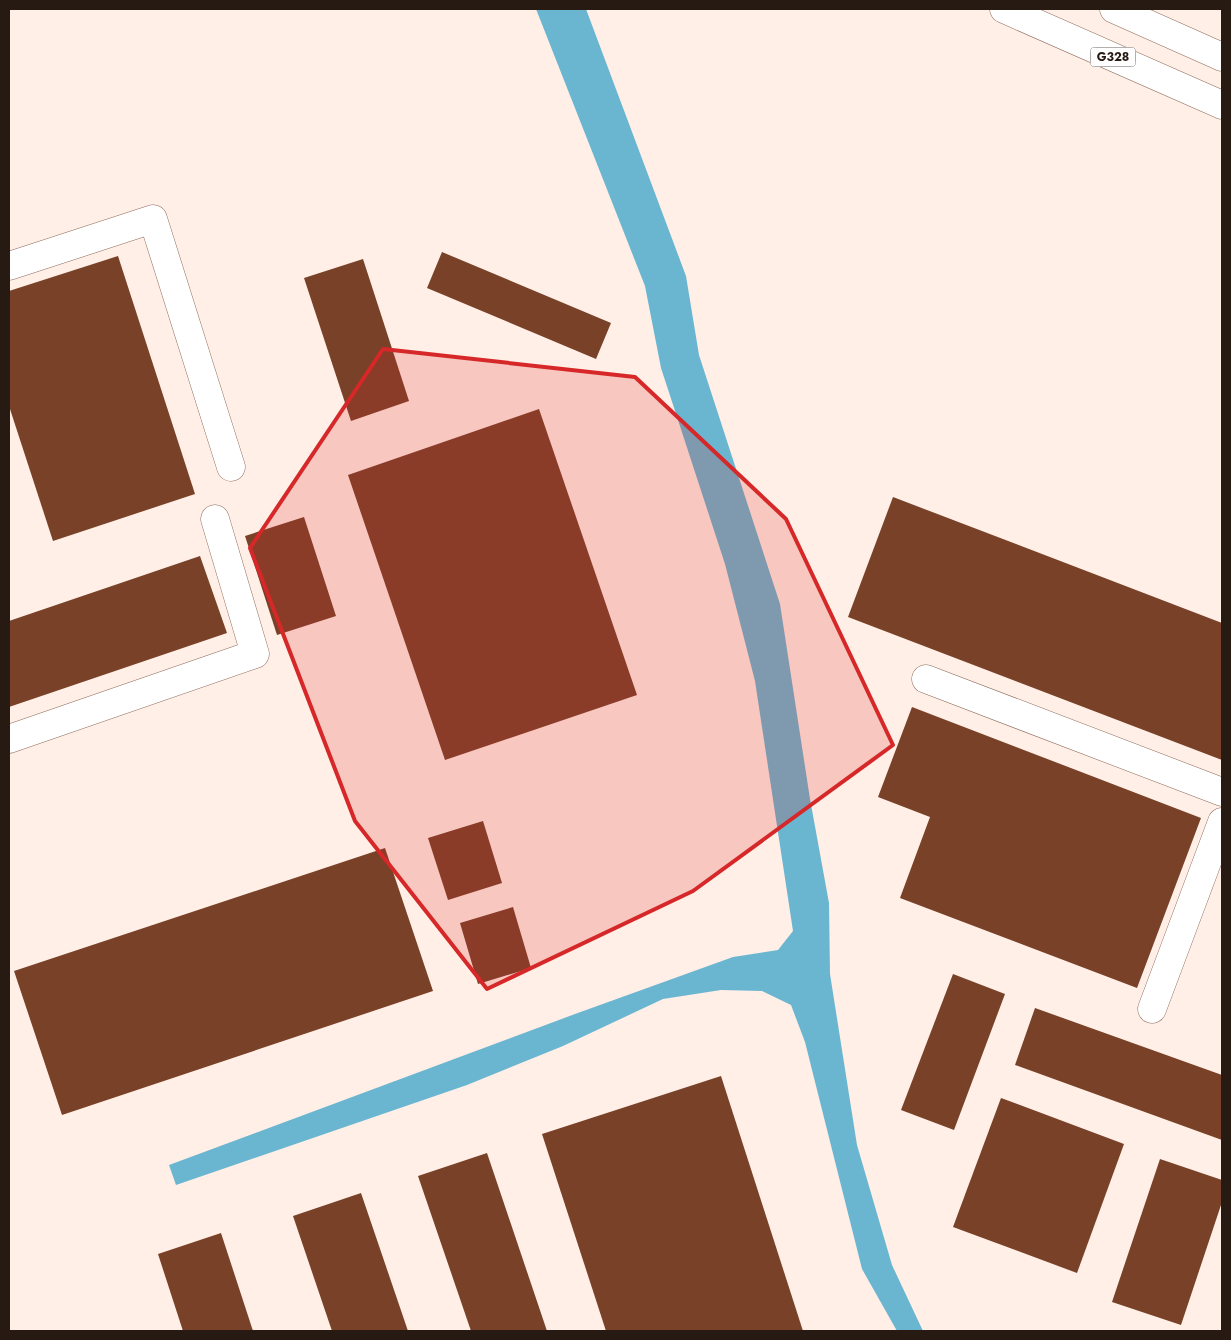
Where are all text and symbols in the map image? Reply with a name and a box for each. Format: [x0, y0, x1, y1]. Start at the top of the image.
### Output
road number: G328 [1090, 48, 1136, 66]

